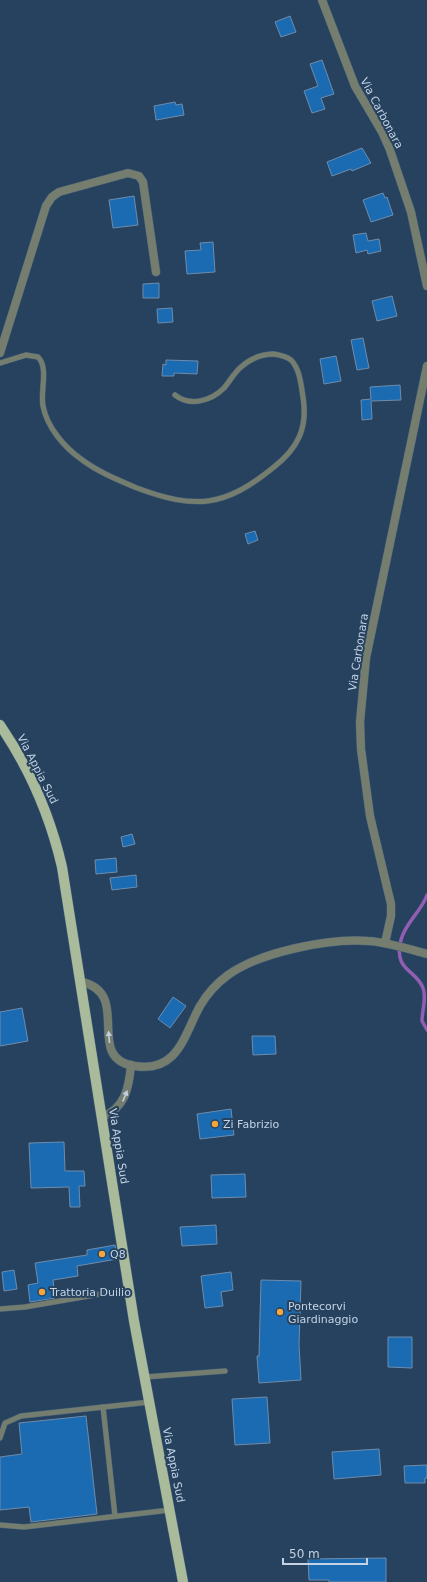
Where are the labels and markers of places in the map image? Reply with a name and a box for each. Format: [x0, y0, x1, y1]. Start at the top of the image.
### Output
place label: Zi Fabrizio [223, 1118, 280, 1131]
marker: Zi Fabrizio [210, 1119, 220, 1129]
place label: Q8 [110, 1248, 126, 1261]
marker: Q8 [97, 1249, 107, 1259]
place label: Trattoria Duilio [49, 1286, 131, 1299]
marker: Trattoria Duilio [37, 1287, 47, 1297]
place label: Pontecorvi Giardinaggio [288, 1300, 358, 1326]
marker: Pontecorvi Giardinaggio [275, 1307, 285, 1317]

